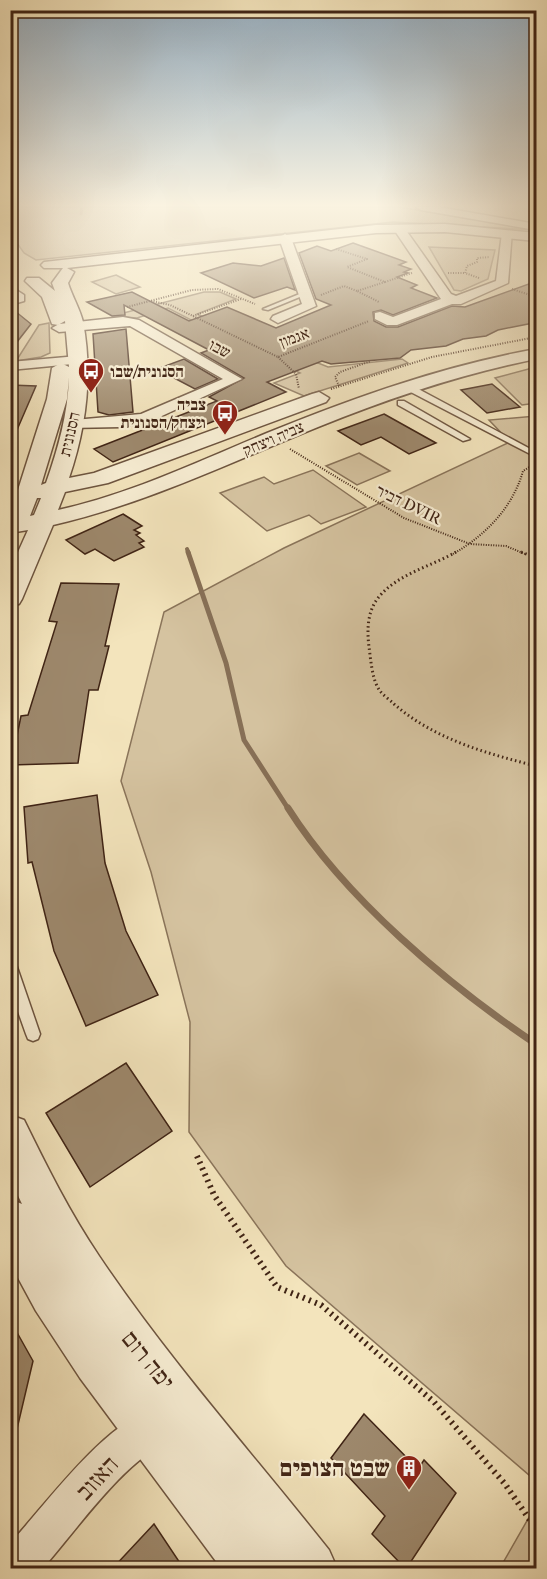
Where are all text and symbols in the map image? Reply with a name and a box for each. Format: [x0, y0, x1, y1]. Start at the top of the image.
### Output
street label: אגמון [277, 323, 312, 352]
street label: שבו [206, 335, 234, 362]
bus stop icon: הסנונית/שבו [76, 356, 106, 394]
place label: הסנונית/שבו [110, 362, 184, 381]
place label: צביה ויצחק/הסנונית [121, 395, 206, 432]
bus stop icon: צביה ויצחק/הסנונית [210, 398, 240, 436]
street label: הסנונית [55, 410, 84, 458]
street label: צביה ויצחק [240, 417, 307, 460]
street label: דביר DVIR [373, 481, 446, 529]
street label: יפה רום [116, 1325, 180, 1395]
street label: האזוב [70, 1450, 124, 1506]
building icon: שבט הצופים [394, 1453, 424, 1491]
place label: שבט הצופים [280, 1454, 390, 1482]

